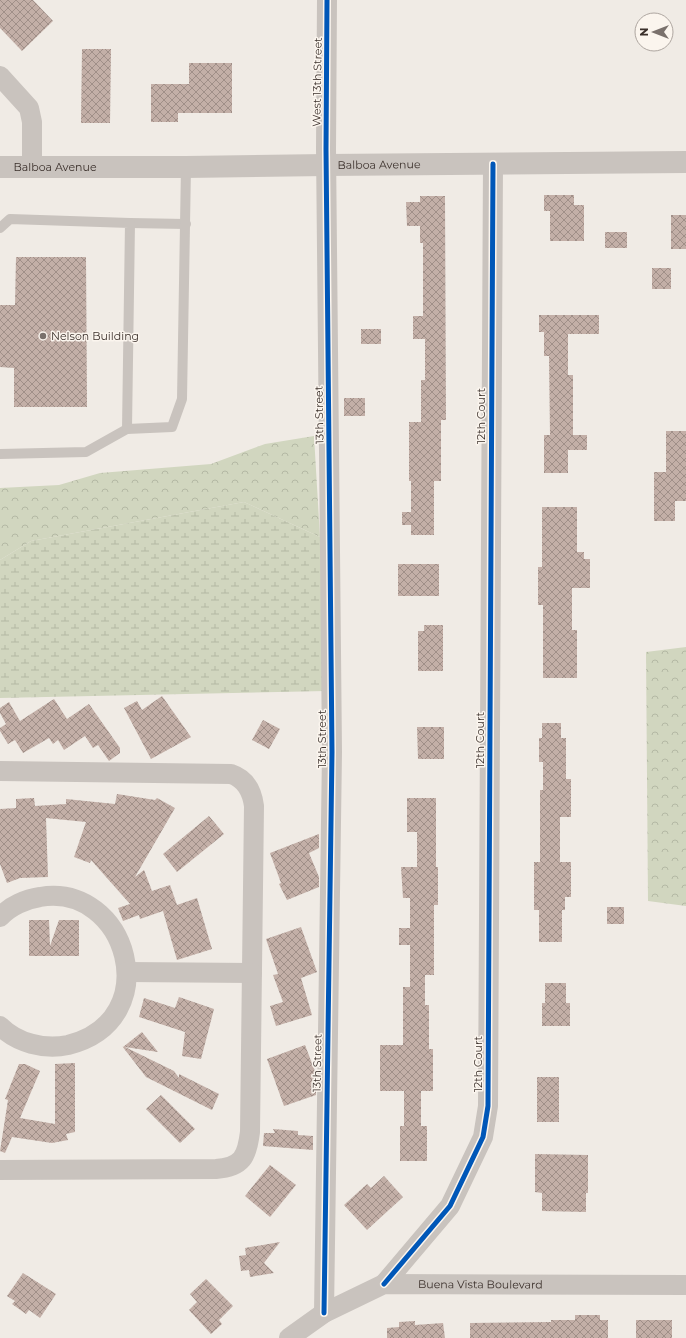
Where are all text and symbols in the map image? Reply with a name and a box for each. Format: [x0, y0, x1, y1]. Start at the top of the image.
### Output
north arrow [634, 12, 674, 52]
text: N [637, 28, 651, 36]
street label: West 13th Street [309, 37, 325, 127]
street label: Balboa Avenue [337, 157, 421, 172]
street label: Balboa Avenue [13, 160, 97, 174]
place label: Nelson Building [51, 329, 139, 343]
marker: Nelson Building [38, 331, 48, 341]
street label: 13th Street [311, 385, 327, 444]
street label: 12th Court [474, 388, 488, 444]
street label: 13th Street [315, 709, 329, 768]
street label: 12th Court [473, 712, 487, 768]
street label: 13th Street [309, 1033, 325, 1092]
street label: 12th Court [471, 1036, 485, 1092]
street label: Buena Vista Boulevard [418, 1277, 543, 1292]

